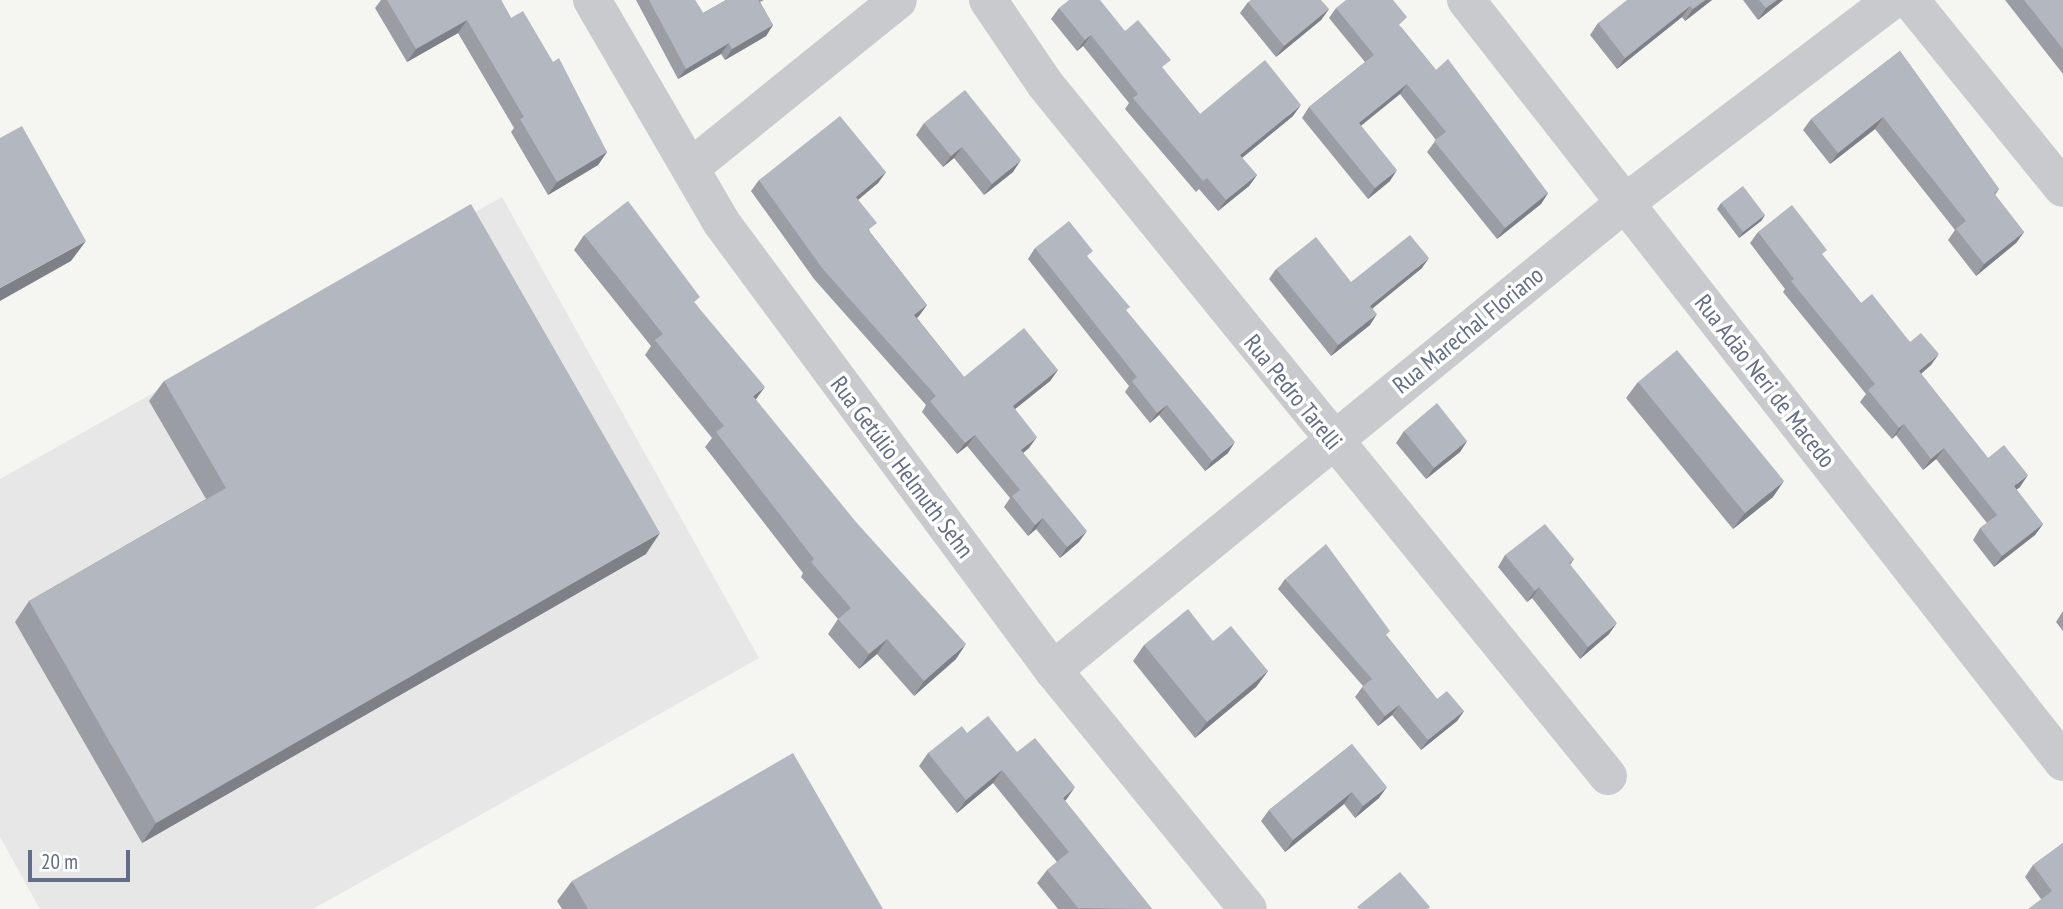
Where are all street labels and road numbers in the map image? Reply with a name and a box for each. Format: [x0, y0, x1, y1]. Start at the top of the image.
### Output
street label: Rua Marechal Floriano [1387, 260, 1549, 400]
street label: Rua Adão Neri de Macedo [1688, 289, 1842, 473]
street label: Rua Pedro Tarelli [1238, 328, 1348, 456]
street label: Rua Getúlio Helmuth Sehn [824, 371, 980, 563]

